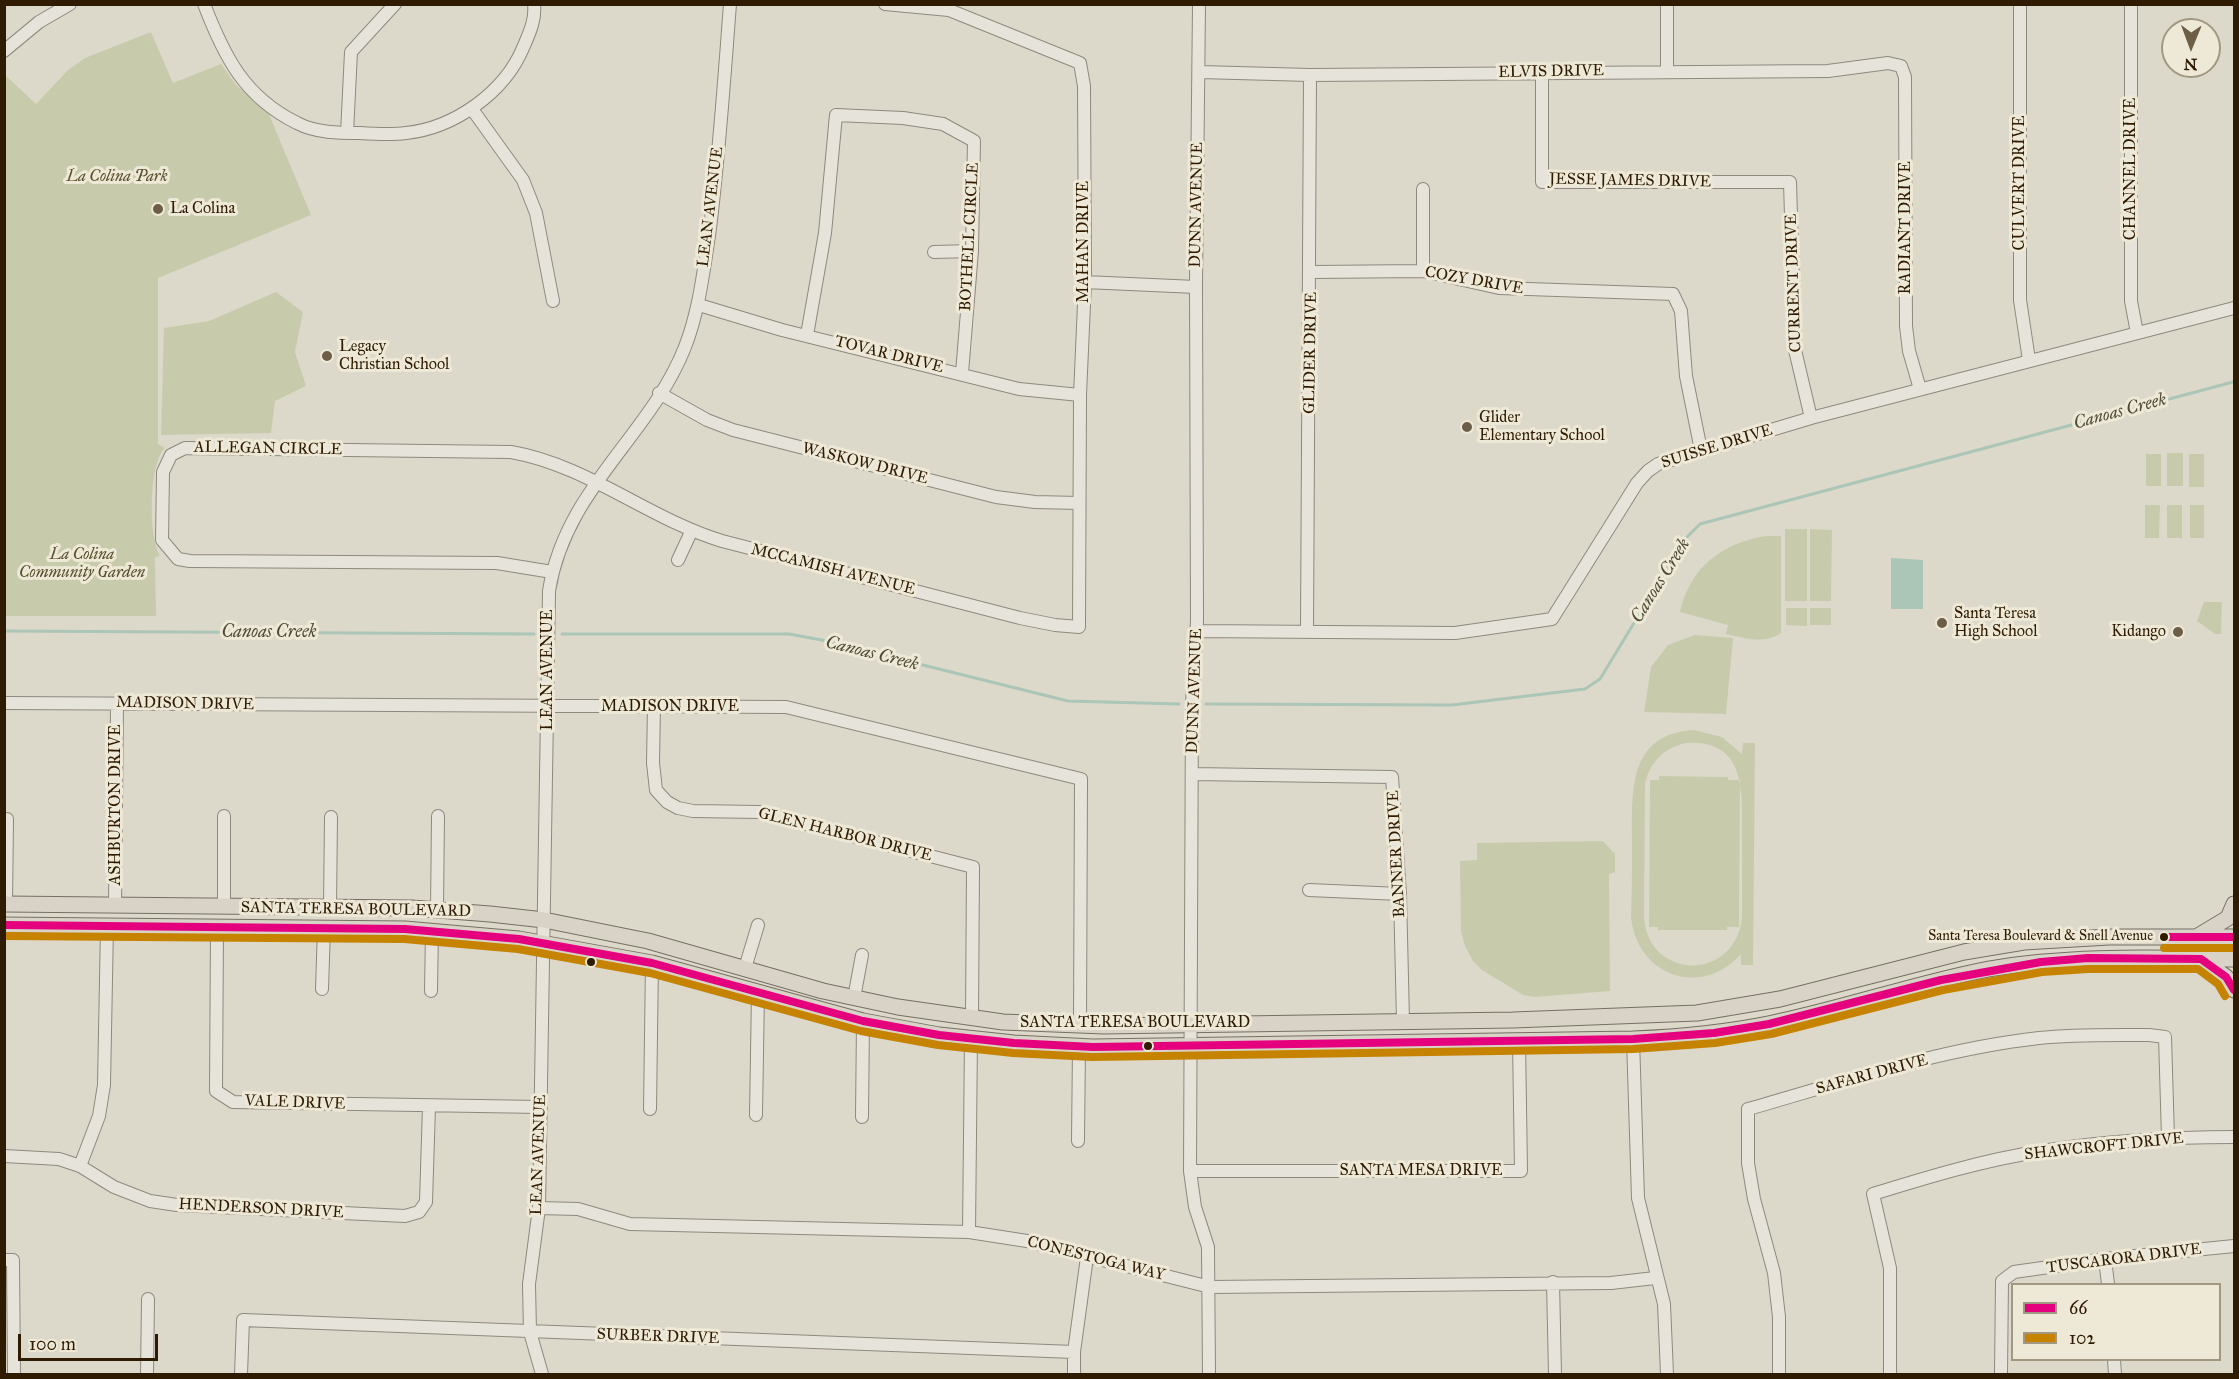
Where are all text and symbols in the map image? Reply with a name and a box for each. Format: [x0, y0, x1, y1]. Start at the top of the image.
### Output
north arrow [2161, 18, 2221, 78]
text: N [2184, 55, 2198, 74]
street label: ELVIS DRIVE [1498, 61, 1604, 83]
street label: CHANNEL DRIVE [2121, 98, 2141, 240]
street label: CULVERT DRIVE [2010, 115, 2030, 251]
street label: DUNN AVENUE [1186, 142, 1208, 268]
street label: LEAN AVENUE [694, 146, 728, 268]
street label: RADIANT DRIVE [1896, 161, 1916, 295]
street label: BOTHELL CIRCLE [957, 162, 983, 312]
park label: La Colina Park [66, 167, 168, 187]
street label: JESSE JAMES DRIVE [1549, 170, 1711, 192]
street label: MAHAN DRIVE [1074, 181, 1094, 303]
place label: La Colina [170, 199, 235, 219]
marker: La Colina [151, 202, 165, 216]
street label: CURRENT DRIVE [1782, 213, 1806, 353]
street label: COZY DRIVE [1423, 263, 1525, 299]
street label: GLIDER DRIVE [1300, 292, 1322, 414]
street label: TOVAR DRIVE [833, 332, 945, 378]
place label: Legacy Christian School [339, 337, 449, 375]
marker: Legacy Christian School [320, 349, 334, 363]
water label: Canoas Creek [2071, 389, 2169, 435]
place label: Glider Elementary School [1479, 408, 1605, 446]
marker: Glider Elementary School [1460, 420, 1474, 434]
street label: SUISSE DRIVE [1659, 421, 1775, 473]
street label: ALLEGAN CIRCLE [194, 438, 342, 460]
street label: WASKOW DRIVE [800, 439, 930, 489]
water label: Canoas Creek [1627, 535, 1695, 627]
street label: MCCAMISH AVENUE [749, 540, 917, 600]
park label: La Colina Community Garden [19, 545, 145, 583]
place label: Santa Teresa High School [1954, 604, 2037, 642]
street label: LEAN AVENUE [538, 610, 558, 730]
marker: Santa Teresa High School [1935, 616, 1949, 630]
water label: Canoas Creek [221, 622, 317, 644]
place label: Kidango [2111, 622, 2166, 642]
marker: Kidango [2171, 625, 2185, 639]
street label: DUNN AVENUE [1183, 628, 1207, 754]
water label: Canoas Creek [823, 632, 921, 676]
street label: MADISON DRIVE [116, 693, 254, 715]
street label: MADISON DRIVE [601, 697, 739, 717]
street label: ASHBURTON DRIVE [106, 725, 126, 885]
street label: BANNER DRIVE [1384, 790, 1410, 918]
street label: GLEN HARBOR DRIVE [756, 804, 934, 866]
street label: SANTA TERESA BOULEVARD [241, 898, 471, 922]
place label: Santa Teresa Boulevard & Snell Avenue [1928, 929, 2153, 945]
marker: Santa Teresa Boulevard & Snell Avenue [2158, 931, 2170, 943]
unlabelled marker [585, 956, 597, 968]
street label: SANTA TERESA BOULEVARD [1020, 1013, 1250, 1033]
unlabelled marker [1142, 1040, 1154, 1052]
street label: SAFARI DRIVE [1814, 1051, 1930, 1099]
street label: VALE DRIVE [244, 1092, 346, 1114]
street label: LEAN AVENUE [527, 1094, 551, 1216]
street label: SHAWCROFT DRIVE [2023, 1129, 2185, 1165]
street label: SANTA MESA DRIVE [1340, 1161, 1502, 1181]
street label: HENDERSON DRIVE [178, 1195, 344, 1223]
street label: CONESTOGA WAY [1025, 1233, 1167, 1285]
street label: TUSCARORA DRIVE [2045, 1240, 2203, 1278]
legend [2011, 1283, 2221, 1361]
text: 66 [2069, 1297, 2087, 1319]
scale bar [21, 1322, 160, 1360]
street label: SURBER DRIVE [596, 1325, 720, 1349]
text: 102 [2069, 1327, 2095, 1349]
text: 100 m [29, 1333, 76, 1355]

